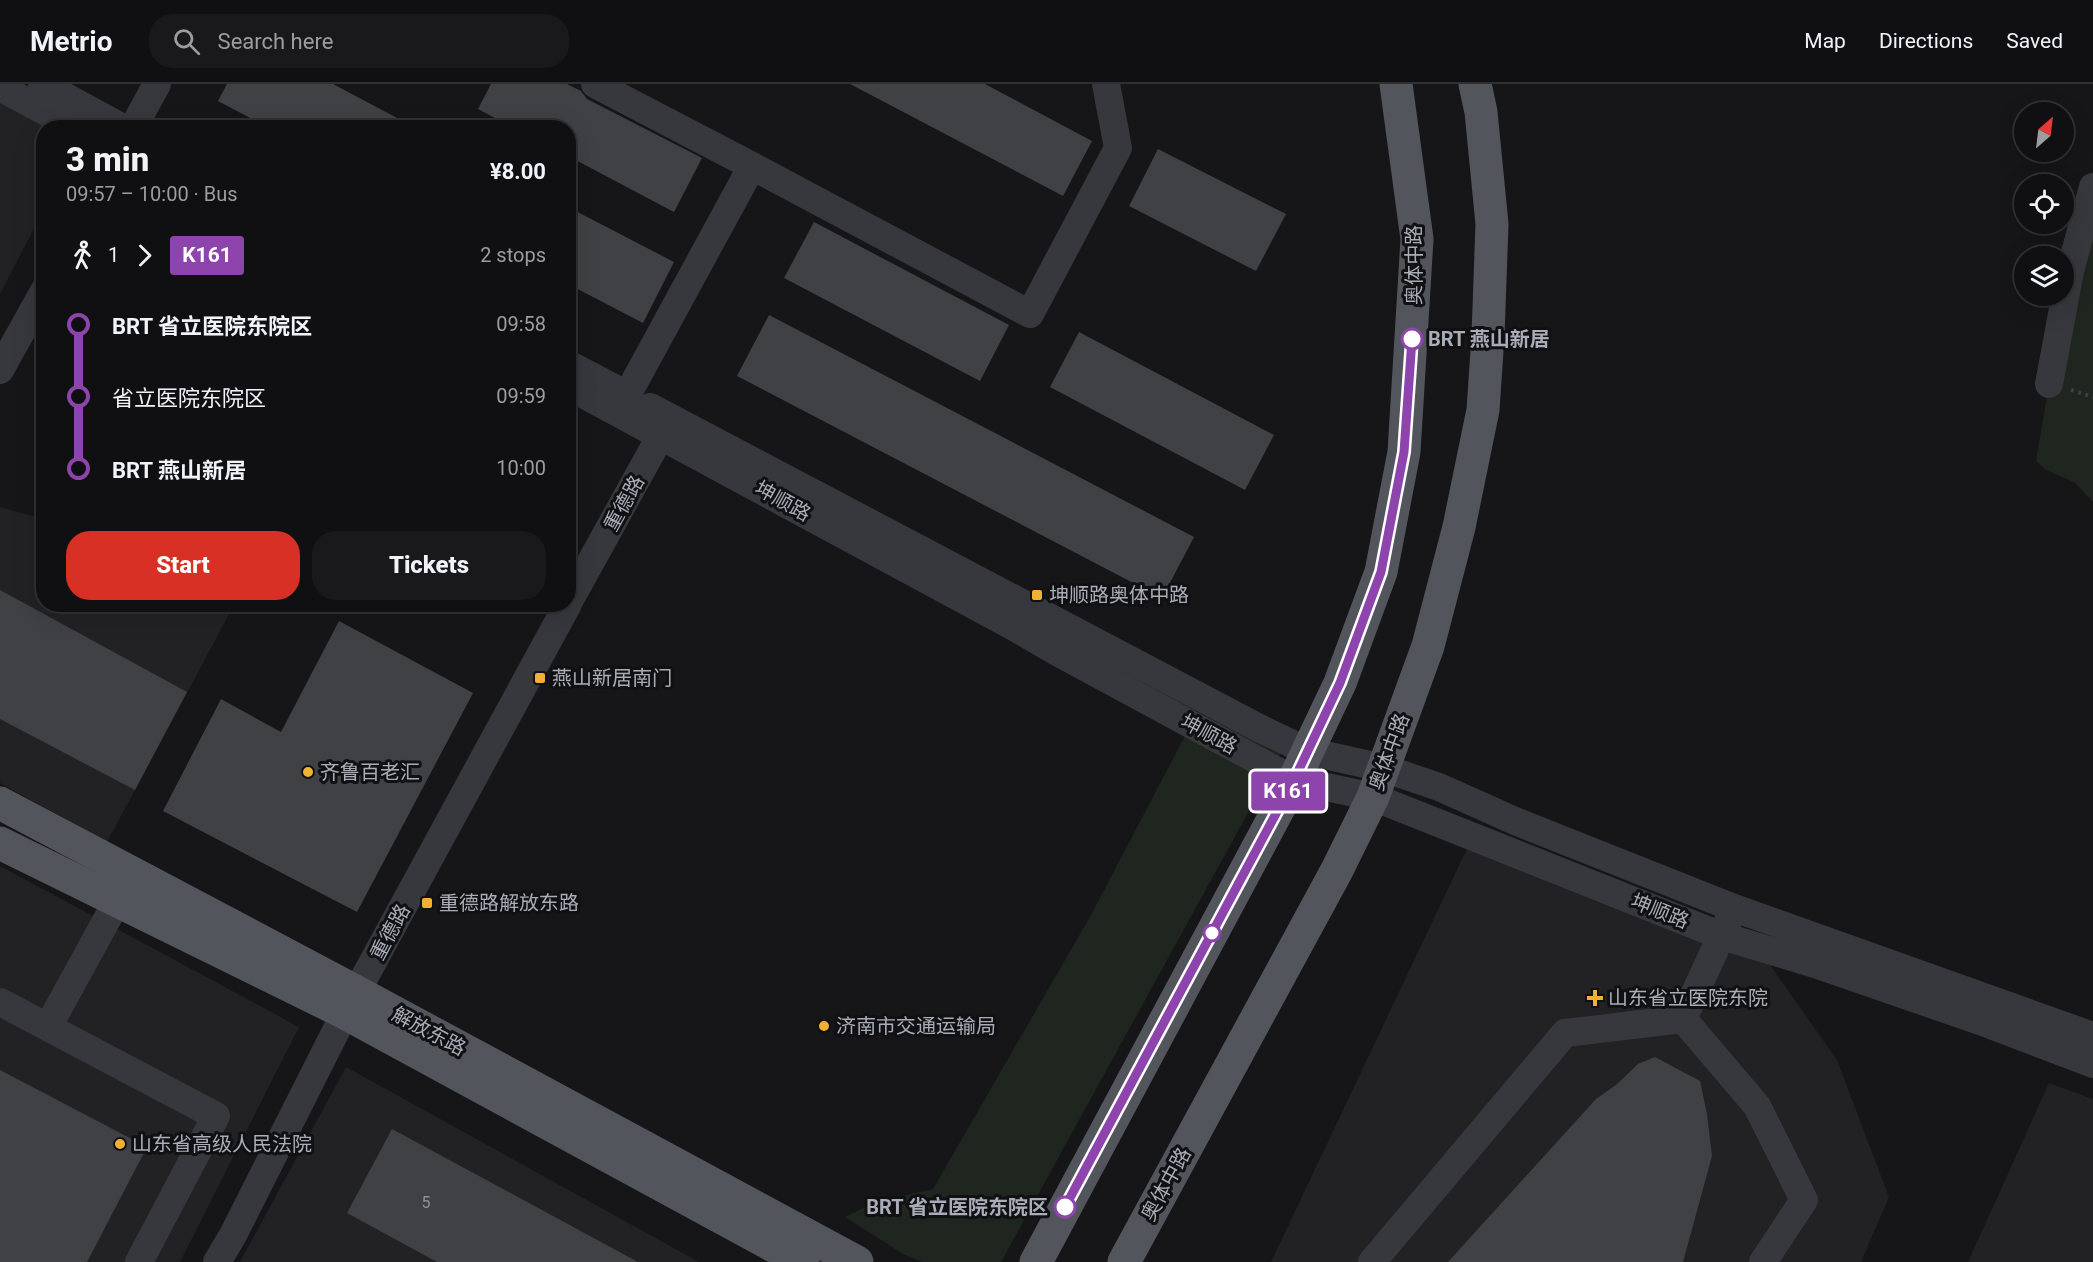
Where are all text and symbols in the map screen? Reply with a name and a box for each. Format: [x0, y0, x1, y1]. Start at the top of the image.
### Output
search box [149, 14, 569, 68]
text: Metrio [30, 25, 113, 58]
icon: search [170, 25, 203, 58]
text: Search here [218, 29, 333, 54]
text: Map [1804, 29, 1846, 53]
text: Directions [1879, 29, 1973, 53]
text: Saved [2006, 29, 2063, 53]
north arrow [2014, 102, 2074, 162]
map controls [2014, 102, 2074, 306]
text: 3 min [66, 140, 149, 179]
text: ¥8.00 [490, 159, 546, 184]
button: locate [2014, 174, 2074, 234]
text: 09:57 – 10:00 · Bus [66, 182, 238, 206]
street label: 奥体中路 [1402, 225, 1426, 305]
icon: walk [66, 239, 99, 272]
icon: forward [128, 239, 161, 272]
text: 1 [108, 243, 119, 267]
text: K161 [182, 243, 232, 267]
text: 2 stops [480, 243, 546, 267]
button: layers [2014, 246, 2074, 306]
text: 09:58 [496, 312, 546, 336]
text: BRT 省立医院东院区 [112, 314, 312, 339]
place label: BRT 燕山新居 [1428, 327, 1550, 351]
marker: BRT 燕山新居 [1401, 328, 1423, 350]
text: 09:59 [496, 384, 546, 408]
text: 省立医院东院区 [112, 386, 266, 411]
text: 10:00 [496, 456, 546, 480]
text: BRT 燕山新居 [112, 458, 246, 483]
street label: 重德路 [599, 471, 649, 535]
street label: 坤顺路 [751, 476, 815, 526]
button: Start [66, 531, 300, 600]
button: Tickets [312, 531, 546, 600]
place label: 坤顺路奥体中路 [1049, 583, 1189, 607]
marker: 坤顺路奥体中路 [1030, 588, 1044, 602]
place label: 燕山新居南门 [552, 666, 672, 690]
marker: 燕山新居南门 [533, 671, 547, 685]
street label: 坤顺路 [1177, 709, 1241, 759]
street label: 奥体中路 [1364, 710, 1414, 794]
place label: 齐鲁百老汇 [320, 760, 420, 784]
marker: 齐鲁百老汇 [301, 765, 315, 779]
line badge: K161 [1246, 772, 1330, 810]
text: K161 [1263, 779, 1313, 803]
street label: 坤顺路 [1628, 889, 1692, 933]
place label: 重德路解放东路 [439, 891, 579, 915]
marker: 重德路解放东路 [420, 896, 434, 910]
street label: 重德路 [365, 900, 415, 964]
unlabelled marker [1203, 924, 1221, 942]
place label: 山东省立医院东院 [1608, 986, 1768, 1010]
marker: 山东省立医院东院 [1586, 989, 1604, 1007]
street label: 解放东路 [388, 1002, 470, 1060]
place label: 济南市交通运输局 [836, 1014, 996, 1038]
marker: 济南市交通运输局 [817, 1019, 831, 1033]
place label: 山东省高级人民法院 [132, 1132, 312, 1156]
marker: 山东省高级人民法院 [113, 1137, 127, 1151]
street label: 奥体中路 [1136, 1143, 1196, 1225]
house number: 5 [422, 1193, 431, 1212]
place label: BRT 省立医院东院区 [866, 1195, 1048, 1219]
marker: BRT 省立医院东院区 [1054, 1196, 1076, 1218]

